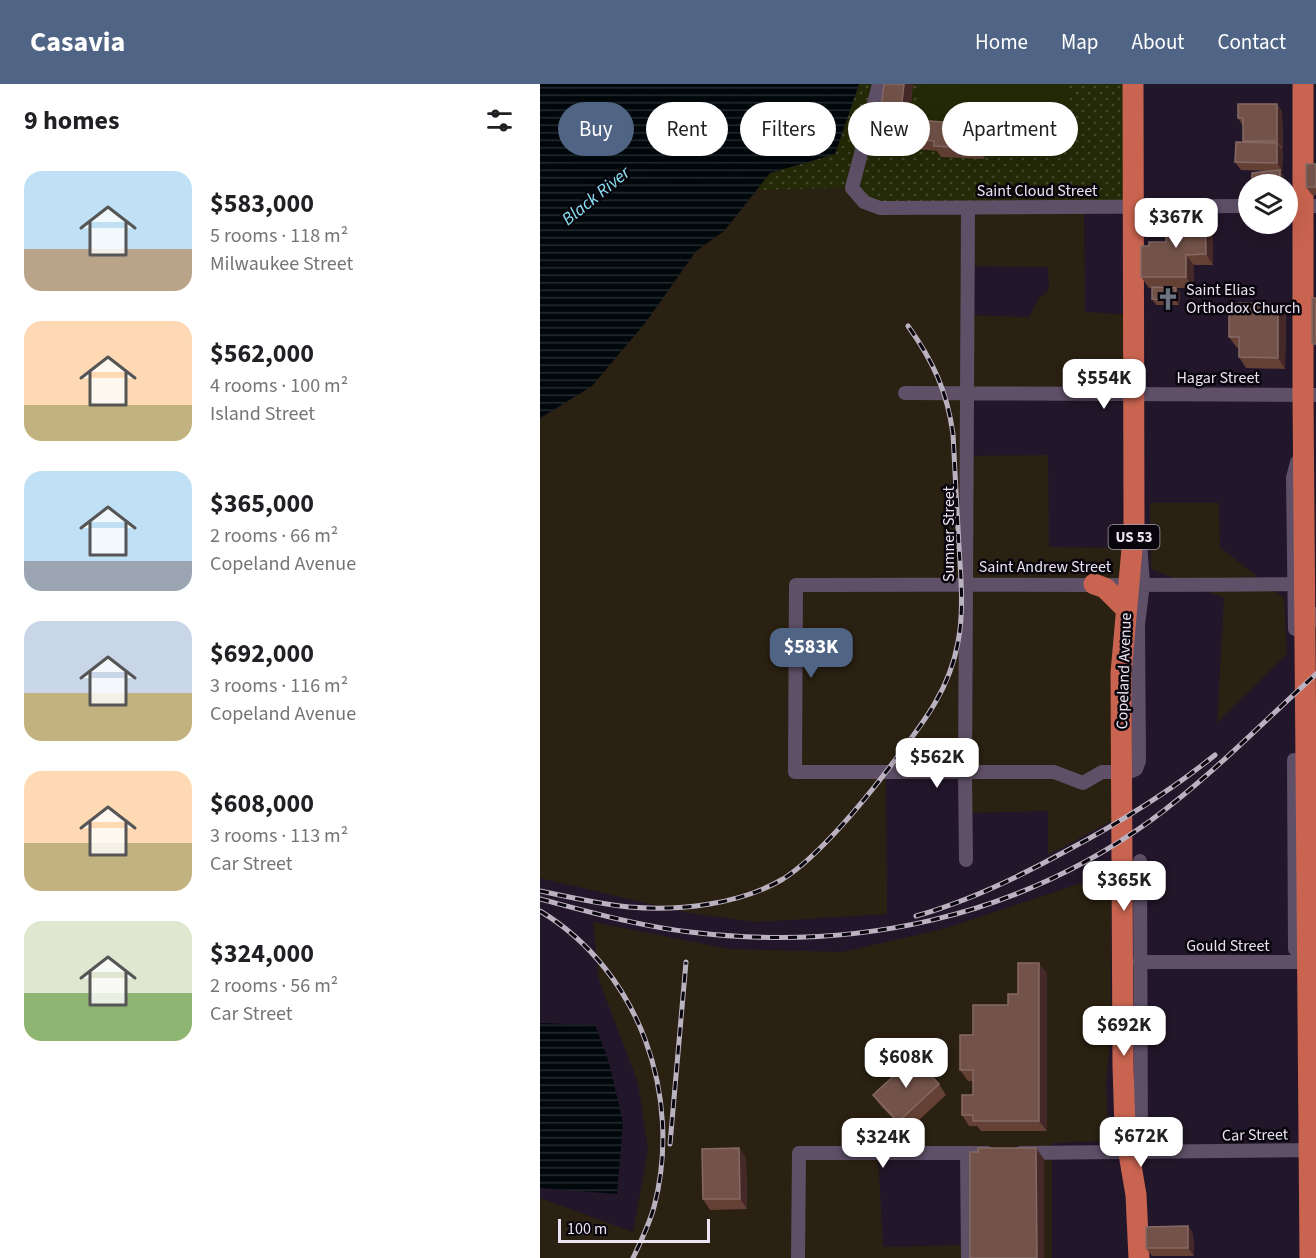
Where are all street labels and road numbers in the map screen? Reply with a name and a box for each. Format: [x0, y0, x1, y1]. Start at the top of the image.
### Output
street label: Saint Cloud Street [977, 180, 1098, 202]
street label: Hagar Street [1176, 367, 1260, 389]
street label: Sumner Street [938, 485, 960, 582]
road number: US 53 [1108, 525, 1160, 549]
street label: Saint Andrew Street [979, 556, 1112, 578]
street label: Copeland Avenue [1111, 612, 1137, 730]
street label: Gould Street [1186, 935, 1270, 957]
street label: Car Street [1222, 1123, 1289, 1147]

